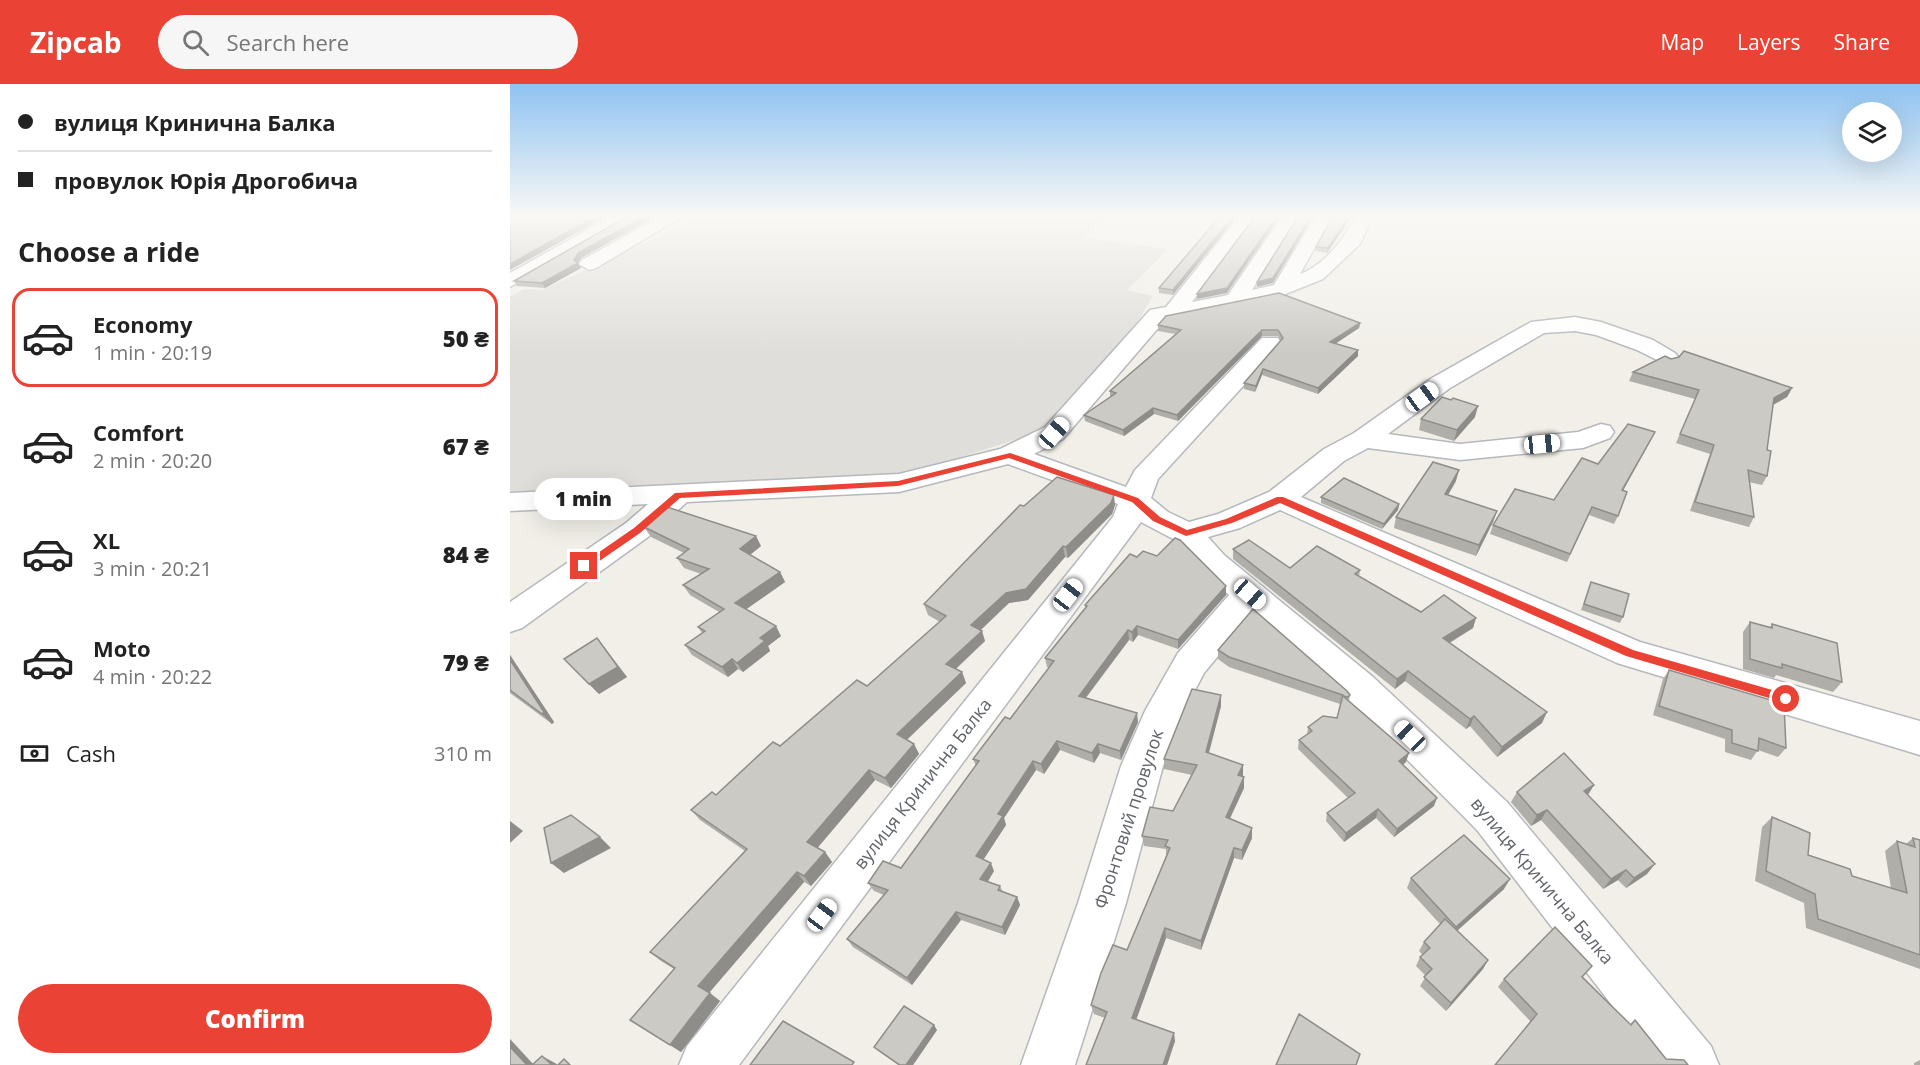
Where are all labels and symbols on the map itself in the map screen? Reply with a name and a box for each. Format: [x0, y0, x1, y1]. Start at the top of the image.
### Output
car [1402, 379, 1442, 415]
car [1035, 414, 1073, 452]
car [1523, 433, 1561, 455]
callout: 1 min [535, 479, 634, 521]
route end [570, 552, 597, 579]
car [1050, 575, 1086, 615]
car [1231, 575, 1269, 613]
route start [1772, 685, 1799, 712]
street label: вулиця Кринична Балка [848, 693, 997, 874]
car [1391, 717, 1429, 755]
street label: Фронтовий провулок [1088, 725, 1169, 912]
street label: вулиця Кринична Балка [1466, 792, 1620, 969]
car [804, 895, 840, 935]

